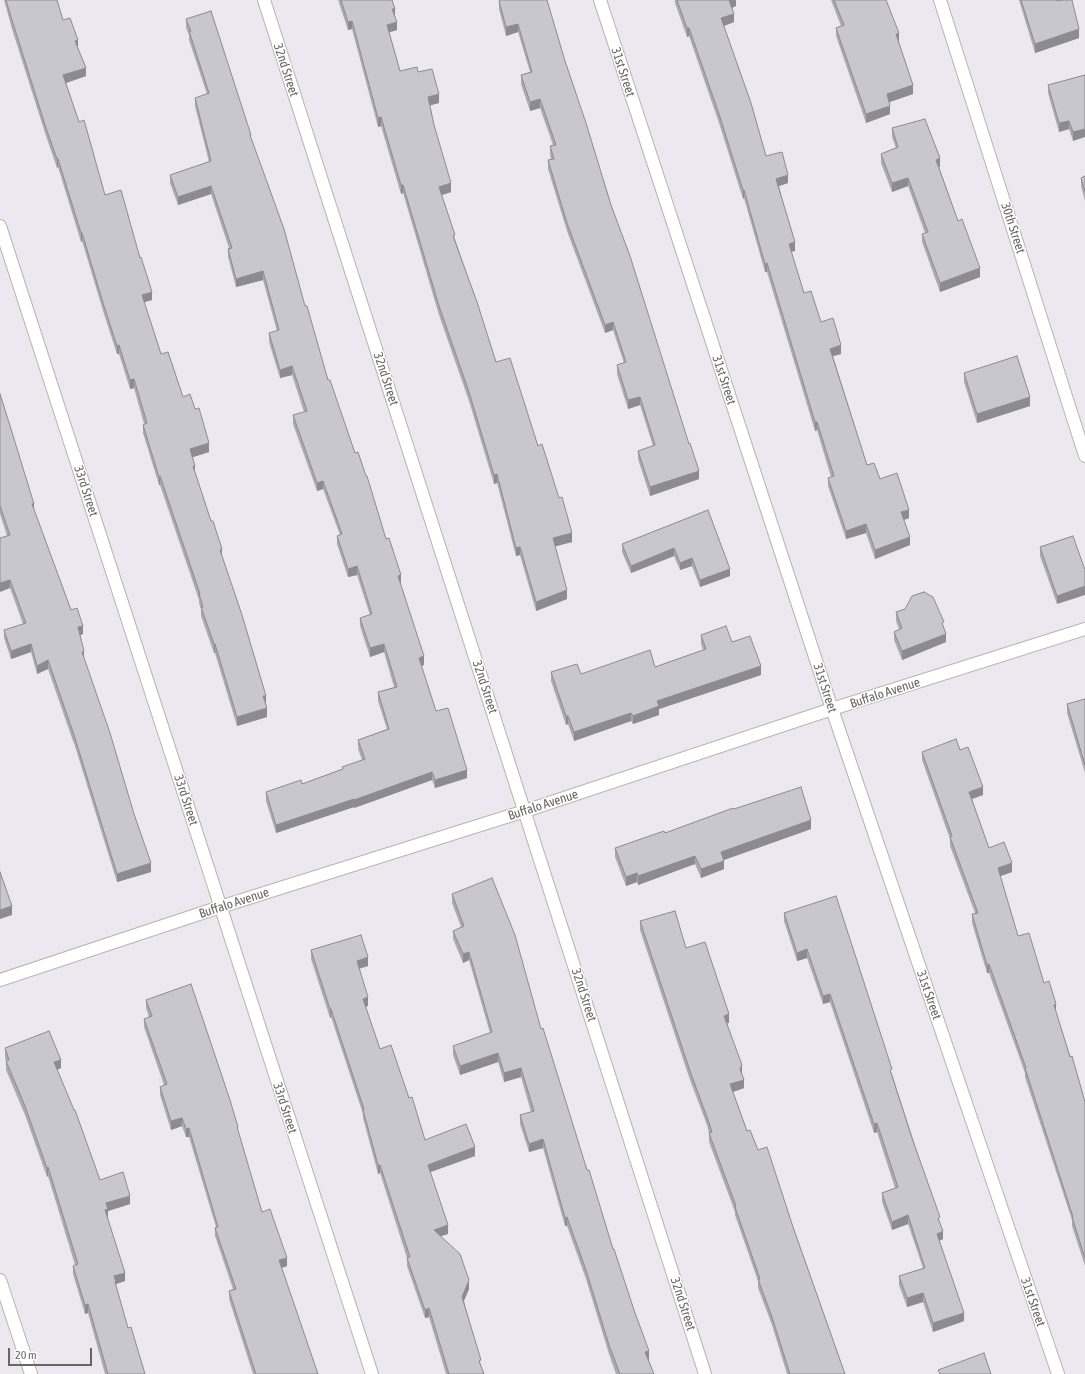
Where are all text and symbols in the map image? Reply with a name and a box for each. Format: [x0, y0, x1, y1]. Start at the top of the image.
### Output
street label: 32nd Street [270, 41, 302, 99]
street label: 31st Street [608, 45, 638, 99]
street label: 30th Street [997, 201, 1029, 255]
street label: 32nd Street [370, 350, 402, 408]
street label: 31st Street [709, 353, 739, 407]
street label: 33rd Street [70, 464, 102, 518]
street label: 32nd Street [469, 658, 501, 716]
street label: 31st Street [810, 661, 840, 715]
street label: Buffalo Avenue [848, 674, 922, 712]
street label: 33rd Street [170, 773, 202, 827]
street label: Buffalo Avenue [506, 786, 580, 824]
street label: Buffalo Avenue [197, 884, 271, 922]
street label: 32nd Street [568, 966, 600, 1024]
street label: 31st Street [913, 968, 945, 1022]
street label: 33rd Street [269, 1081, 301, 1135]
street label: 32nd Street [667, 1275, 699, 1333]
street label: 31st Street [1017, 1275, 1049, 1329]
scale bar [10, 1340, 94, 1366]
text: 20 m [15, 1348, 37, 1362]

